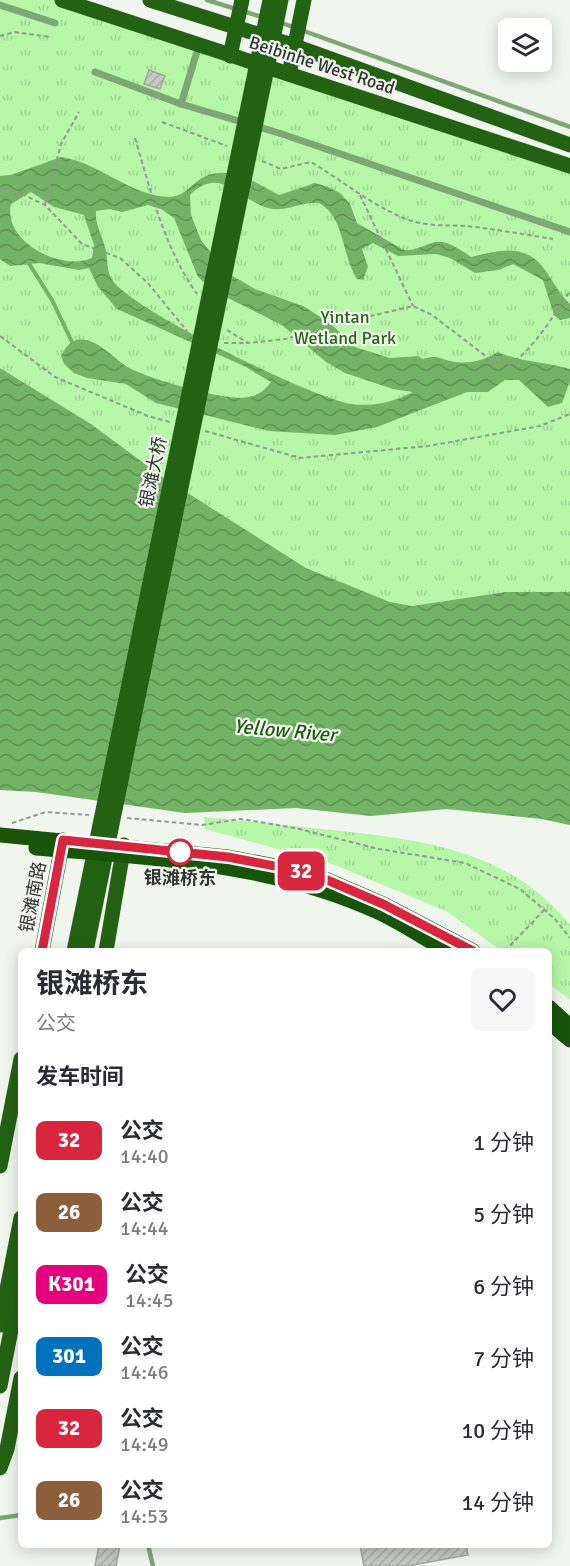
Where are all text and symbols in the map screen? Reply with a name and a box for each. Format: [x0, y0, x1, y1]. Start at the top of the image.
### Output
map controls [498, 18, 552, 72]
button: layers [498, 18, 552, 72]
street label: Beibinhe West Road [246, 31, 398, 99]
park label: Yintan Wetland Park [294, 306, 396, 349]
street label: 银滩大桥 [135, 434, 171, 510]
water label: Yellow River [233, 714, 340, 748]
marker: 银滩桥东 [167, 839, 193, 865]
line badge: 32 [274, 852, 328, 890]
text: 32 [290, 858, 312, 884]
street label: 银滩南路 [15, 860, 51, 934]
place label: 银滩桥东 [144, 867, 216, 889]
text: 银滩桥东 [36, 967, 148, 1001]
button: heart [471, 968, 534, 1031]
text: 公交 [36, 1011, 76, 1036]
text: 发车时间 [36, 1063, 124, 1090]
text: 公交 [120, 1117, 164, 1144]
text: 32 [58, 1127, 80, 1153]
text: 1 分钟 [473, 1129, 534, 1156]
text: 14:40 [120, 1144, 169, 1169]
text: 公交 [120, 1189, 164, 1216]
text: 26 [58, 1199, 80, 1225]
text: 5 分钟 [473, 1201, 534, 1228]
text: 14:44 [120, 1216, 169, 1241]
text: 公交 [125, 1261, 169, 1288]
text: K301 [48, 1271, 95, 1297]
text: 6 分钟 [473, 1273, 534, 1300]
text: 14:45 [125, 1288, 174, 1313]
text: 公交 [120, 1333, 164, 1360]
text: 301 [52, 1343, 86, 1369]
text: 7 分钟 [473, 1345, 534, 1372]
text: 14:46 [120, 1360, 169, 1385]
text: 公交 [120, 1405, 164, 1432]
text: 32 [58, 1415, 80, 1441]
text: 10 分钟 [461, 1417, 534, 1444]
text: 14:49 [120, 1432, 169, 1457]
text: 公交 [120, 1477, 164, 1504]
text: 26 [58, 1487, 80, 1513]
text: 14 分钟 [461, 1489, 534, 1516]
text: 14:53 [120, 1504, 169, 1529]

